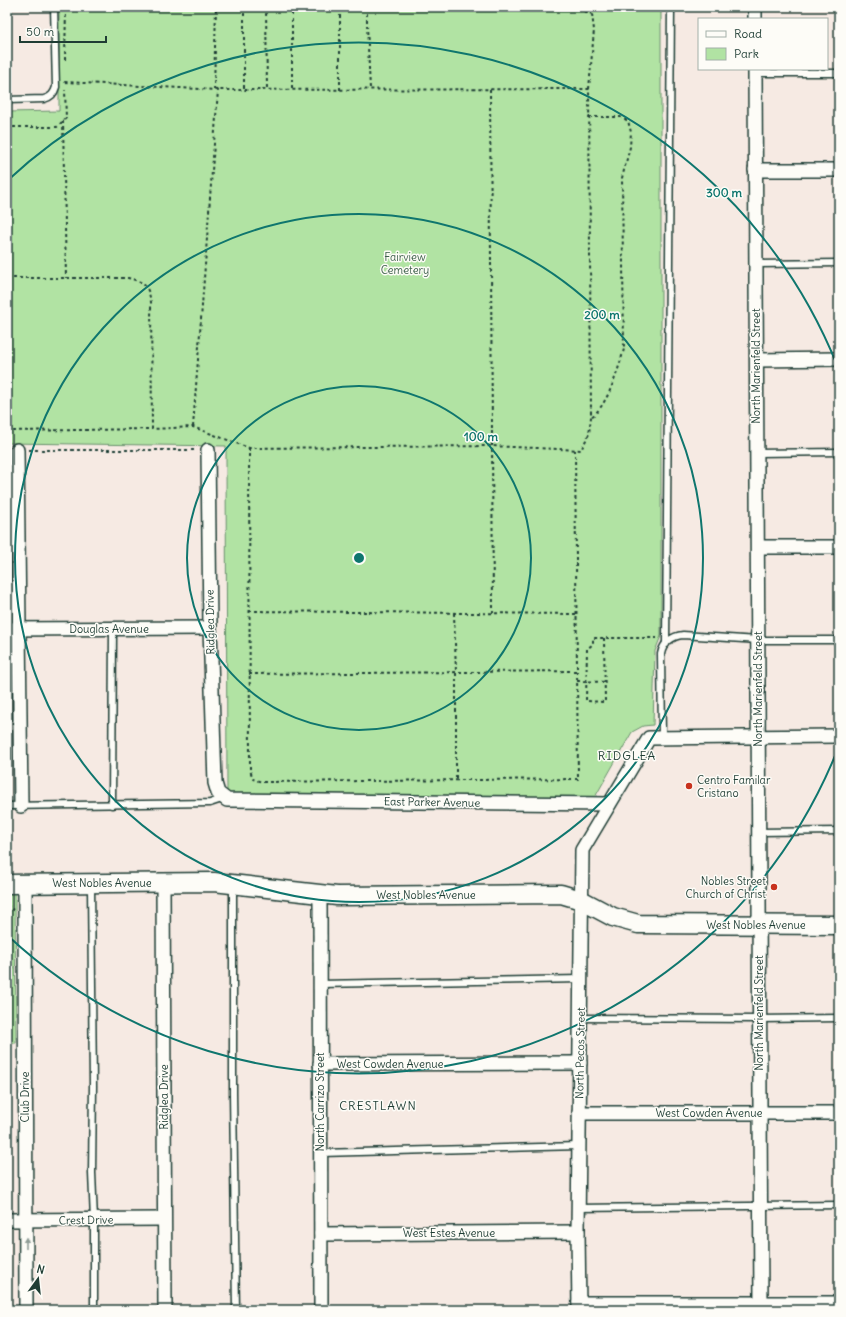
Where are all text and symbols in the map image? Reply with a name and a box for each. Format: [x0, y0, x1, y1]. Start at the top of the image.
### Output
scale bar [20, 18, 106, 44]
legend [698, 18, 828, 70]
text: 50 m [26, 24, 55, 39]
text: Road [734, 26, 762, 41]
text: Park [734, 46, 759, 61]
text: 300 m [706, 185, 742, 200]
park label: Fairview Cemetery [381, 250, 429, 277]
text: 200 m [584, 307, 620, 322]
street label: North Marienfeld Street [749, 308, 763, 424]
text: 100 m [464, 429, 498, 444]
centre of rings [352, 551, 366, 565]
street label: Ridglea Drive [202, 589, 218, 655]
street label: Douglas Avenue [69, 622, 149, 636]
street label: North Marienfeld Street [751, 631, 765, 747]
district label: RIDGLEA [598, 748, 656, 763]
place label: Centro Familar Cristano [697, 773, 771, 800]
marker: Centro Familar Cristano [684, 781, 694, 791]
street label: East Parker Avenue [384, 794, 480, 810]
place label: Nobles Street Church of Christ [686, 874, 766, 901]
street label: West Nobles Avenue [52, 876, 152, 890]
marker: Nobles Street Church of Christ [769, 882, 779, 892]
street label: West Nobles Avenue [376, 888, 476, 902]
street label: West Nobles Avenue [706, 918, 806, 932]
street label: North Marienfeld Street [752, 955, 766, 1071]
street label: North Pecos Street [572, 1007, 588, 1099]
street label: North Carrizo Street [313, 1052, 327, 1152]
street label: West Cowden Avenue [336, 1057, 444, 1071]
street label: Ridglea Drive [157, 1064, 171, 1130]
street label: Club Drive [18, 1072, 32, 1122]
district label: CRESTLAWN [339, 1098, 417, 1113]
street label: West Cowden Avenue [655, 1106, 763, 1120]
street label: Crest Drive [59, 1213, 113, 1227]
street label: West Estes Avenue [403, 1226, 495, 1240]
one-way arrow [23, 1236, 29, 1249]
north arrow [18, 1259, 58, 1299]
text: N [35, 1262, 46, 1277]

